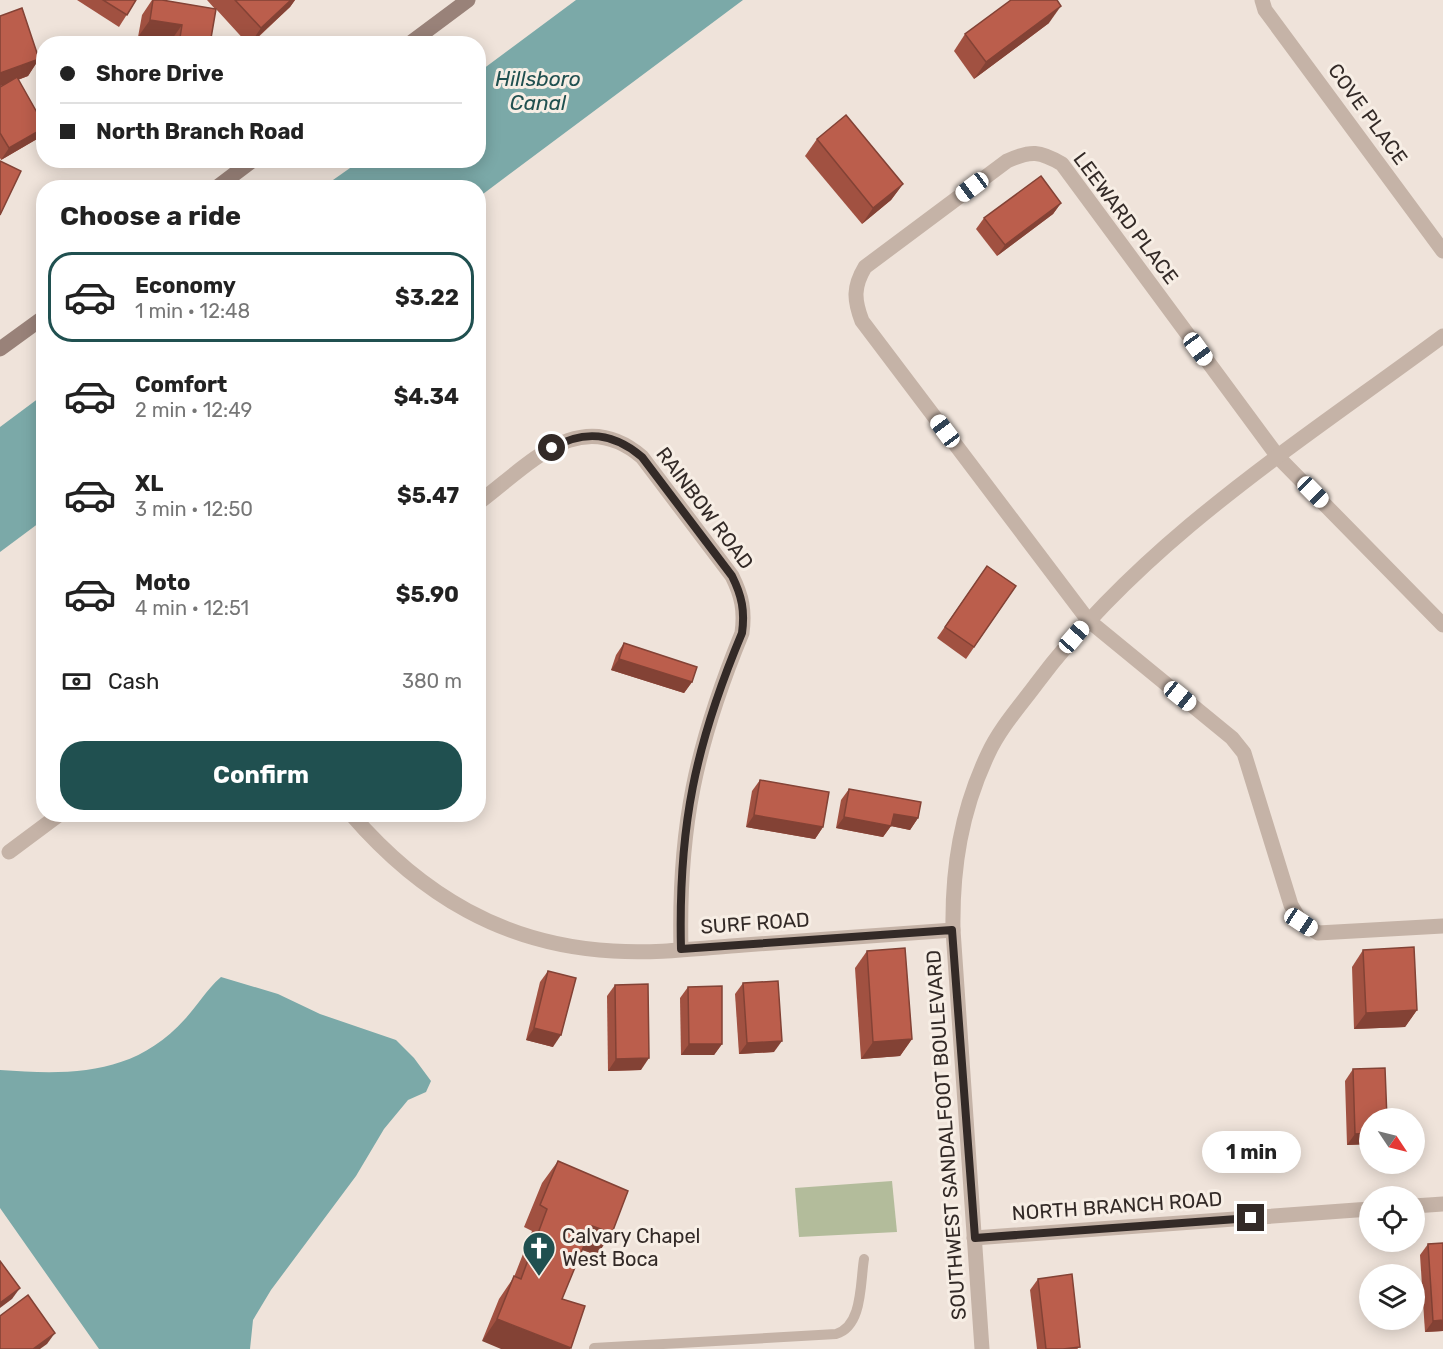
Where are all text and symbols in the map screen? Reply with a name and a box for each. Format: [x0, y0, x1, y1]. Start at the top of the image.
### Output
street label: COVE PLACE [1323, 59, 1413, 169]
text: Shore Drive [96, 60, 224, 87]
water label: Hillsboro Canal [495, 66, 581, 115]
text: North Branch Road [96, 118, 304, 145]
street label: LEEWARD PLACE [1069, 147, 1183, 289]
car [952, 169, 992, 205]
text: Choose a ride [60, 200, 241, 232]
icon: car [63, 270, 117, 324]
text: Economy [135, 272, 236, 299]
text: $3.22 [395, 284, 459, 311]
text: 1 min · 12:48 [135, 299, 250, 323]
car [1180, 329, 1216, 369]
icon: car [63, 369, 117, 423]
text: Comfort [135, 371, 227, 398]
text: $4.34 [394, 383, 459, 410]
text: 2 min · 12:49 [135, 398, 252, 422]
car [927, 411, 963, 451]
route start [538, 434, 565, 461]
street label: RAINBOW ROAD [651, 442, 759, 574]
icon: car [63, 468, 117, 522]
text: XL [135, 470, 163, 497]
car [1294, 473, 1332, 511]
text: $5.47 [397, 482, 459, 509]
text: 3 min · 12:50 [135, 497, 253, 521]
icon: car [63, 567, 117, 621]
text: Moto [135, 569, 190, 596]
text: $5.90 [396, 581, 459, 608]
text: 4 min · 12:51 [135, 596, 249, 620]
car [1055, 618, 1093, 656]
icon: cash [60, 665, 93, 698]
text: Cash [108, 668, 159, 695]
text: 380 m [402, 669, 462, 693]
car [1160, 678, 1200, 714]
button: Confirm [60, 741, 462, 810]
car [1281, 905, 1321, 939]
street label: SURF ROAD [700, 907, 810, 939]
street label: SOUTHWEST SANDALFOOT BOULEVARD [921, 949, 971, 1321]
north arrow [1359, 1108, 1425, 1174]
map controls [1359, 1108, 1425, 1330]
callout: 1 min [1202, 1131, 1300, 1173]
text: 1 min [1226, 1140, 1277, 1164]
button: locate [1359, 1186, 1425, 1252]
street label: NORTH BRANCH ROAD [1011, 1187, 1223, 1225]
route end [1237, 1204, 1264, 1231]
place label: Calvary Chapel West Boca [562, 1224, 700, 1271]
church icon: Calvary Chapel West Boca [521, 1230, 557, 1277]
button: layers [1359, 1264, 1425, 1330]

